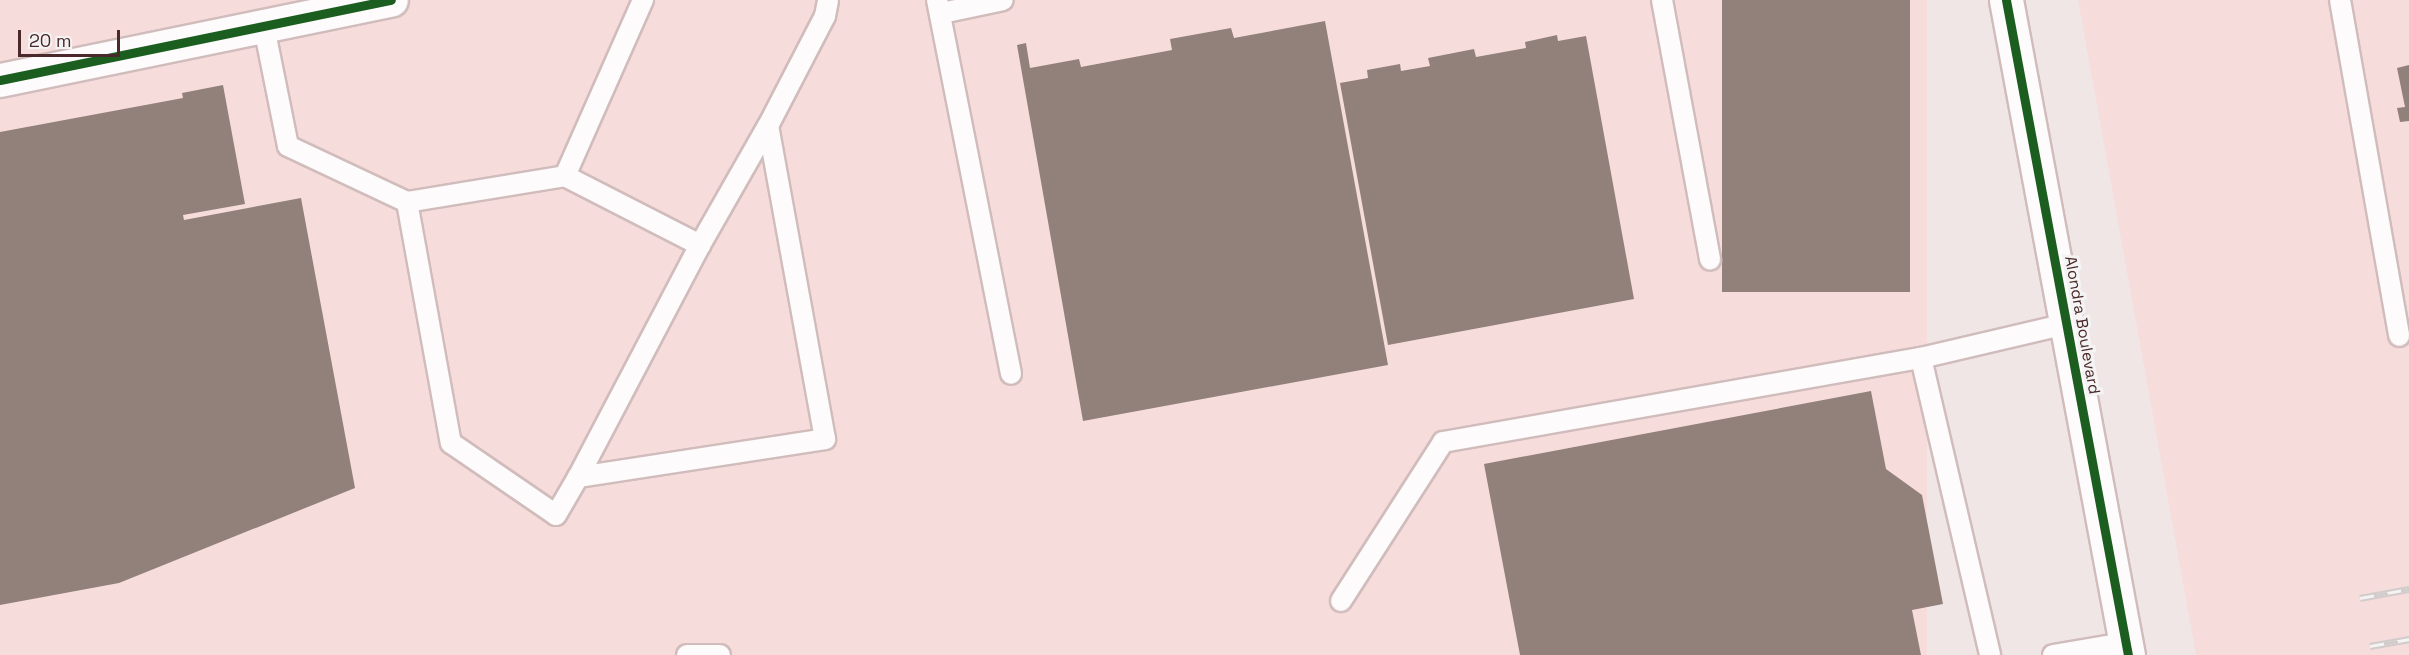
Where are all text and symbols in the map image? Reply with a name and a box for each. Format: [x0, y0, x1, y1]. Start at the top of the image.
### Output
scale bar [21, 18, 123, 56]
text: 20 m [29, 29, 72, 52]
street label: Alondra Boulevard [2060, 254, 2104, 396]

